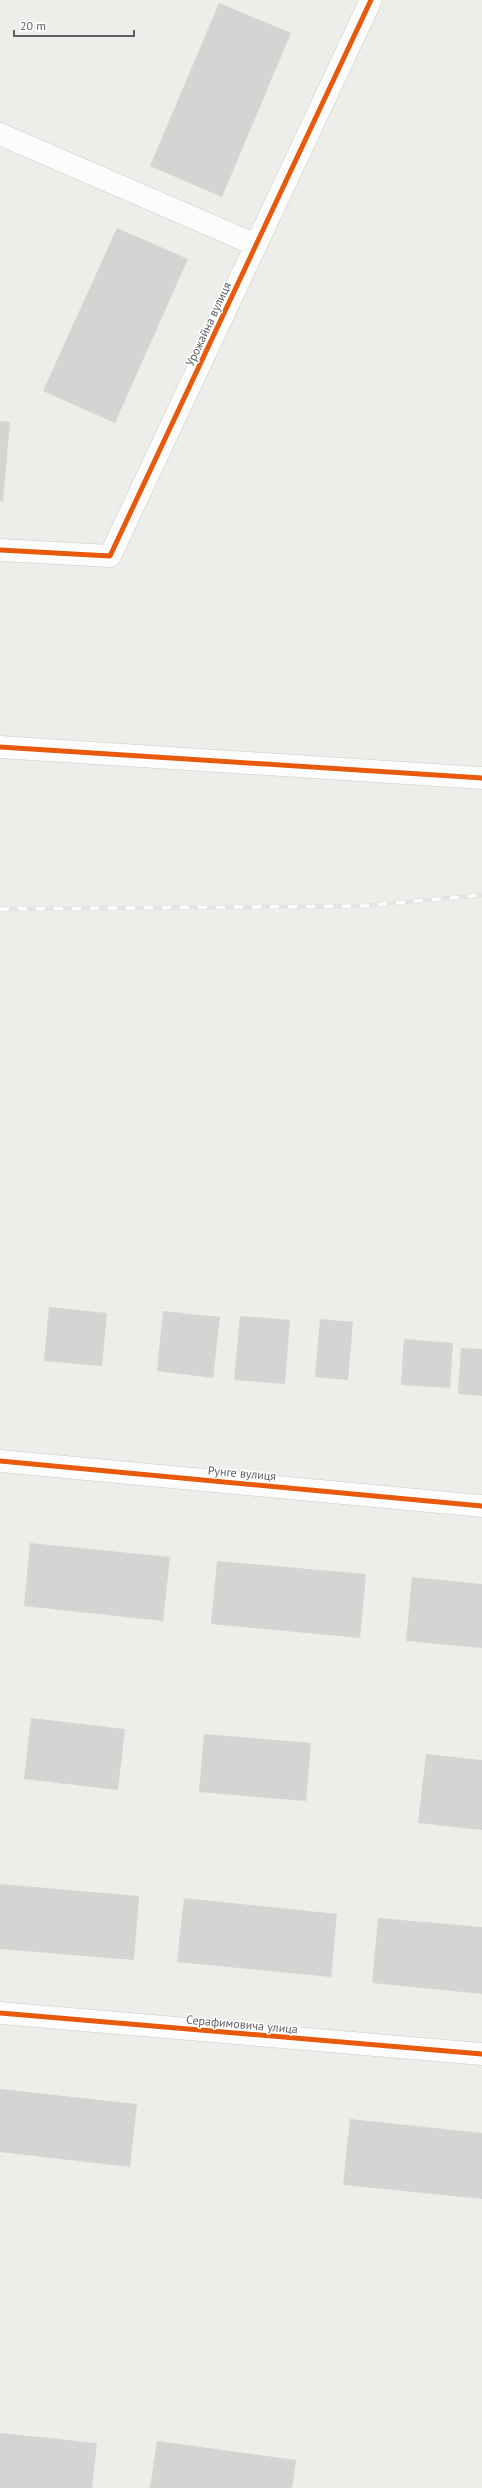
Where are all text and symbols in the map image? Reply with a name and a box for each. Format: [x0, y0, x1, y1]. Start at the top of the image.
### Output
scale bar [14, 12, 134, 38]
text: 20 m [20, 18, 46, 33]
street label: Урожайна вулиця [182, 280, 234, 368]
street label: Рунге вулиця [207, 1463, 277, 1483]
street label: Серафимовича улица [186, 2012, 298, 2036]

